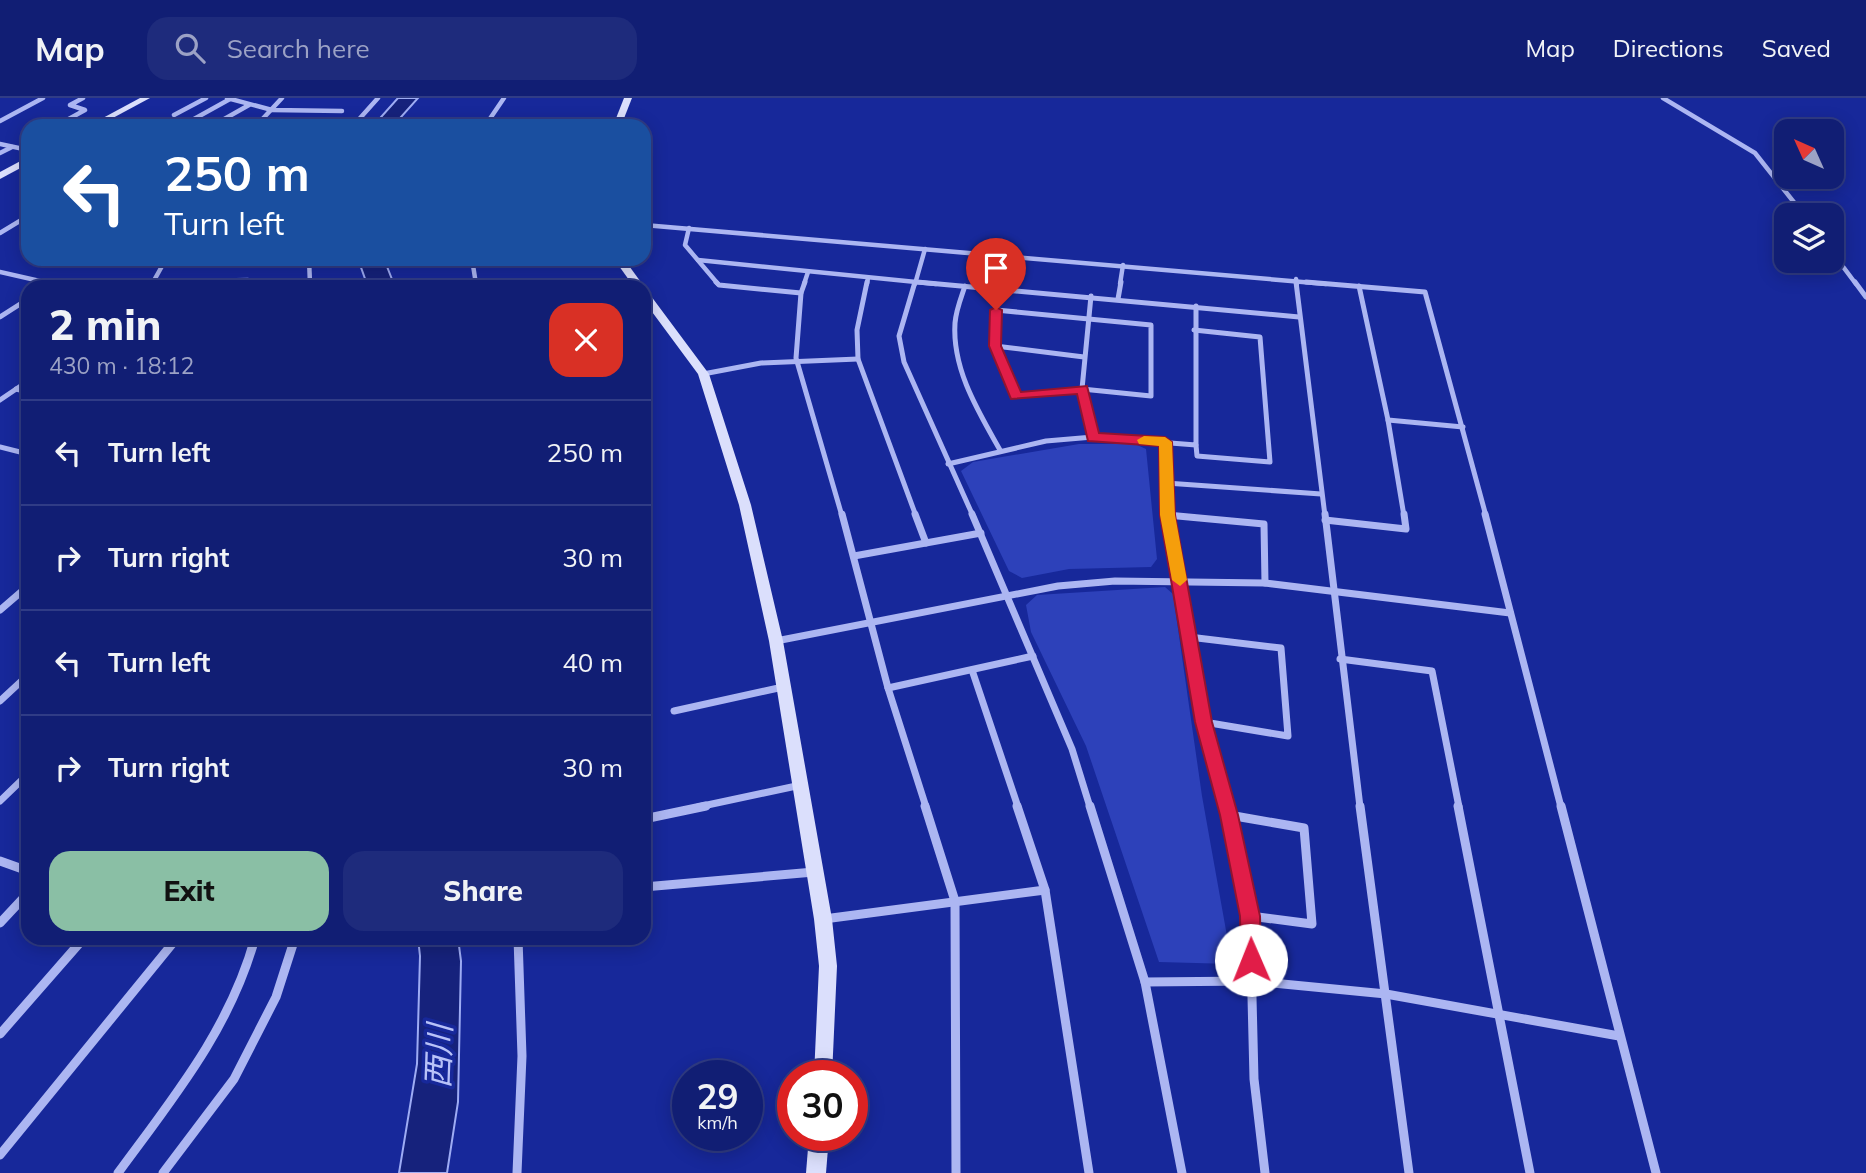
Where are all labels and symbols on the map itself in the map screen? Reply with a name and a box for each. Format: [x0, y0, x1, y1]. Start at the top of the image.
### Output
north arrow [1774, 119, 1844, 189]
pin [966, 238, 1026, 310]
position arrow [1214, 923, 1288, 997]
water label: 西川 [417, 1020, 459, 1089]
speed limit sign: 30 [777, 1060, 868, 1151]

